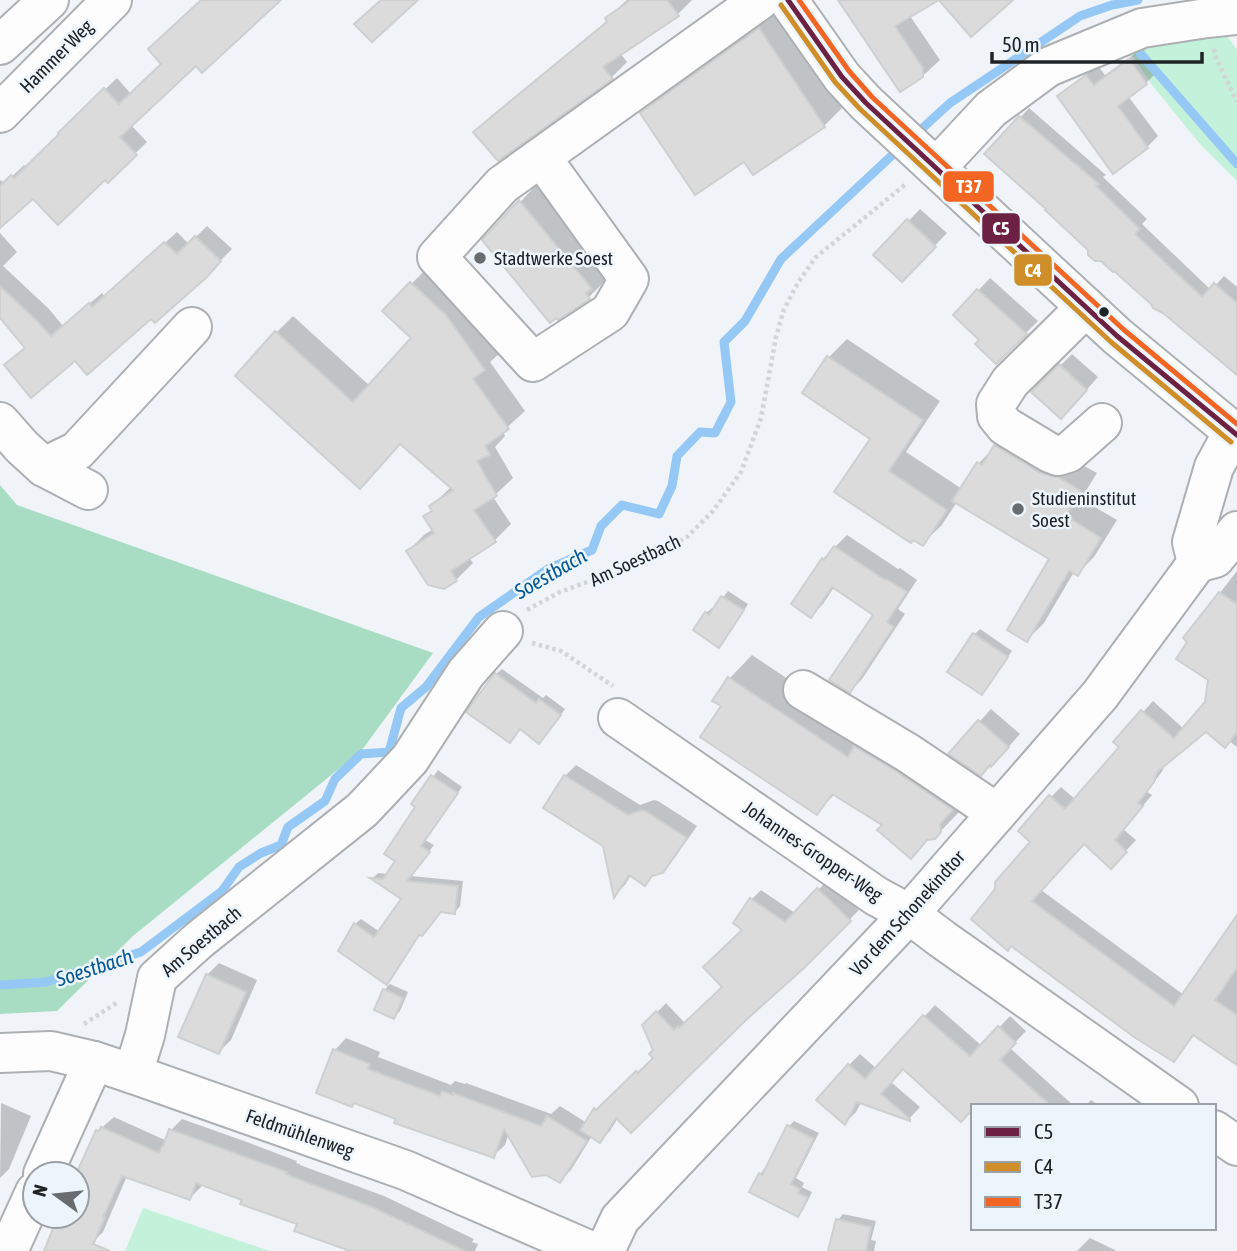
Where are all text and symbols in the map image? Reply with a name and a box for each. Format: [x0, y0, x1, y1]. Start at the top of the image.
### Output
street label: Hammer Weg [15, 14, 98, 97]
scale bar [992, 21, 1202, 65]
text: 50 m [1002, 32, 1040, 56]
line badge: T37 [942, 170, 995, 203]
text: T37 [956, 175, 982, 197]
line badge: C5 [981, 212, 1021, 245]
text: C5 [992, 217, 1010, 239]
place label: Stadtwerke Soest [494, 247, 613, 269]
marker: Stadtwerke Soest [472, 250, 488, 266]
line badge: C4 [1013, 253, 1053, 287]
text: C4 [1024, 259, 1042, 281]
unlabelled marker [1097, 305, 1111, 319]
place label: Studieninstitut Soest [1032, 487, 1136, 531]
marker: Studieninstitut Soest [1010, 501, 1026, 517]
street label: Am Soestbach [586, 529, 684, 591]
water label: Soestbach [509, 543, 590, 604]
street label: Johannes-Gropper-Weg [739, 796, 887, 906]
street label: Vor dem Schonekindtor [845, 846, 969, 980]
street label: Am Soestbach [157, 901, 245, 981]
water label: Soestbach [52, 943, 135, 991]
street label: Feldmühlenweg [243, 1104, 358, 1162]
legend [971, 1104, 1216, 1230]
text: C5 [1034, 1119, 1053, 1143]
text: C4 [1034, 1154, 1053, 1178]
north arrow [21, 1160, 91, 1230]
text: N [28, 1182, 52, 1199]
text: T37 [1034, 1189, 1063, 1213]

